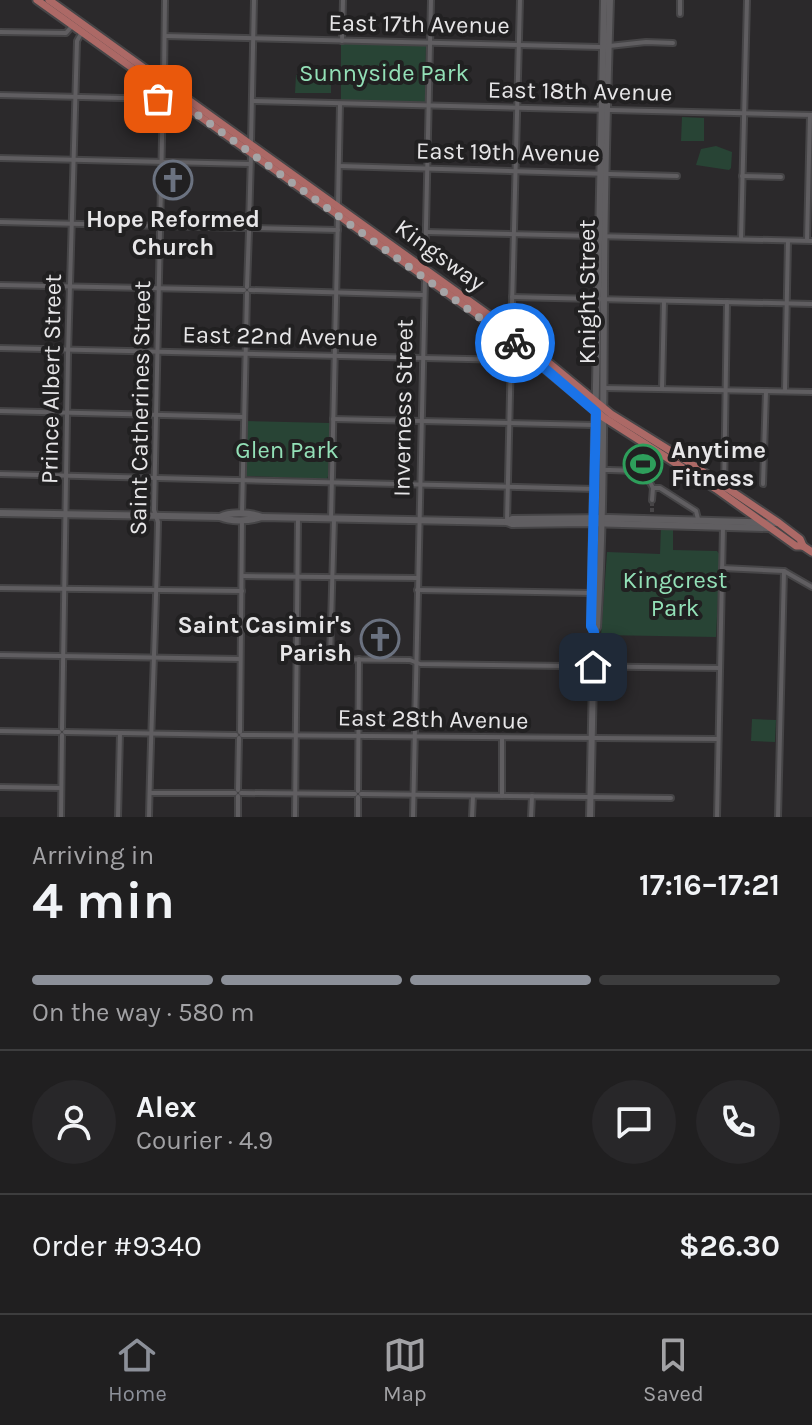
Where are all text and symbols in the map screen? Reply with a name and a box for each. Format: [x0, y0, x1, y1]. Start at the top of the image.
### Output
street label: East 17th Avenue [328, 8, 510, 40]
park label: Sunnyside Park [299, 59, 469, 87]
pin [124, 65, 192, 133]
street label: East 18th Avenue [487, 75, 673, 107]
icon: bag [136, 77, 180, 121]
street label: East 19th Avenue [416, 136, 600, 168]
church icon: Hope Reformed Church [152, 159, 194, 201]
place label: Hope Reformed Church [86, 205, 260, 261]
street label: Kingsway [390, 213, 490, 297]
street label: Knight Street [573, 220, 601, 364]
street label: Prince Albert Street [35, 274, 67, 484]
street label: Saint Catherines Street [124, 280, 156, 536]
courier [475, 303, 555, 383]
street label: Inverness Street [387, 319, 419, 497]
street label: East 22nd Avenue [182, 320, 378, 352]
icon: bike [493, 321, 537, 365]
park label: Glen Park [235, 436, 339, 464]
place label: Anytime Fitness [671, 436, 766, 492]
sports icon: Anytime Fitness [622, 443, 664, 485]
park label: Kingcrest Park [623, 566, 727, 622]
place label: Saint Casimir's Parish [177, 611, 352, 667]
church icon: Saint Casimir's Parish [359, 618, 401, 660]
pin [559, 633, 627, 701]
icon: home [571, 645, 615, 689]
street label: East 28th Avenue [337, 703, 529, 735]
text: Arriving in [32, 840, 154, 871]
text: 17:16–17:21 [639, 867, 780, 903]
text: 4 min [32, 870, 175, 931]
text: On the way · 580 m [32, 997, 254, 1028]
button: person [32, 1080, 116, 1164]
button: chat [592, 1080, 676, 1164]
button: phone [696, 1080, 780, 1164]
text: Alex [136, 1089, 196, 1125]
text: Courier · 4.9 [136, 1125, 273, 1156]
text: Order #9340 [32, 1228, 202, 1264]
text: $26.30 [679, 1228, 780, 1264]
tab: Home [108, 1333, 167, 1407]
tab: Map [383, 1333, 427, 1407]
tab: Saved [643, 1333, 704, 1407]

